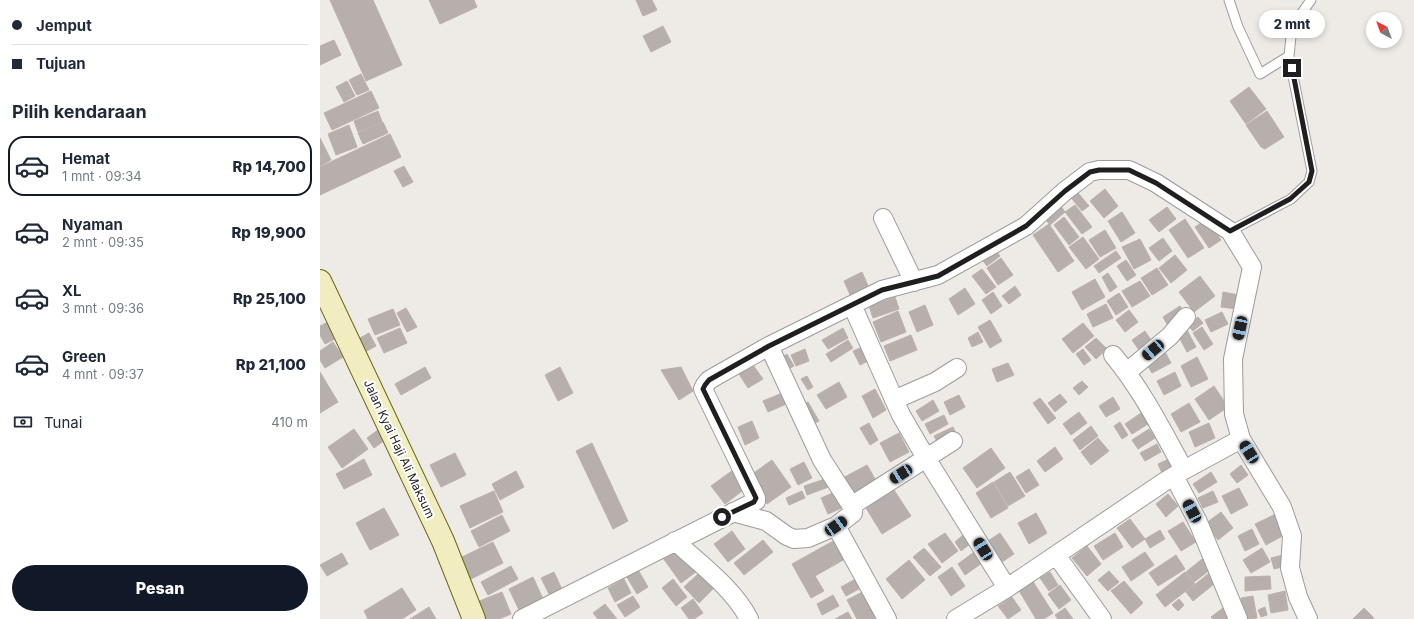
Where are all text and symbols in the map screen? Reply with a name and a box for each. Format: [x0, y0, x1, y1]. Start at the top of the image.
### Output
callout: 2 mnt [1259, 10, 1325, 38]
north arrow [1366, 12, 1402, 48]
map controls [1366, 12, 1402, 48]
text: Jemput [36, 16, 92, 35]
text: 2 mnt [1274, 16, 1310, 32]
text: Tujuan [36, 54, 86, 73]
route end [1283, 59, 1301, 77]
text: Pilih kendaraan [12, 101, 147, 122]
icon: car [14, 148, 50, 184]
text: Hemat [62, 149, 110, 168]
text: Rp 14,700 [233, 157, 306, 176]
text: 1 mnt · 09:34 [62, 168, 142, 184]
icon: car [14, 214, 50, 250]
text: Nyaman [62, 215, 123, 234]
text: Rp 19,900 [231, 223, 306, 242]
text: 2 mnt · 09:35 [62, 234, 144, 250]
icon: car [14, 280, 50, 316]
text: XL [62, 281, 82, 300]
text: Rp 25,100 [233, 289, 306, 308]
text: 3 mnt · 09:36 [62, 300, 144, 316]
car [1232, 315, 1248, 341]
car [1140, 338, 1166, 362]
icon: car [14, 346, 50, 382]
text: Green [62, 347, 106, 366]
text: Rp 21,100 [236, 355, 306, 374]
text: 4 mnt · 09:37 [62, 366, 144, 382]
street label: Jalan Kyai Haji Ali Maksum [361, 377, 438, 521]
icon: cash [12, 411, 34, 433]
text: Tunai [44, 413, 82, 432]
text: 410 m [271, 414, 308, 430]
car [1238, 439, 1260, 465]
car [888, 462, 914, 486]
car [1181, 498, 1203, 524]
route start [713, 508, 731, 526]
car [823, 514, 849, 538]
car [972, 536, 994, 562]
button: Pesan [12, 565, 308, 611]

